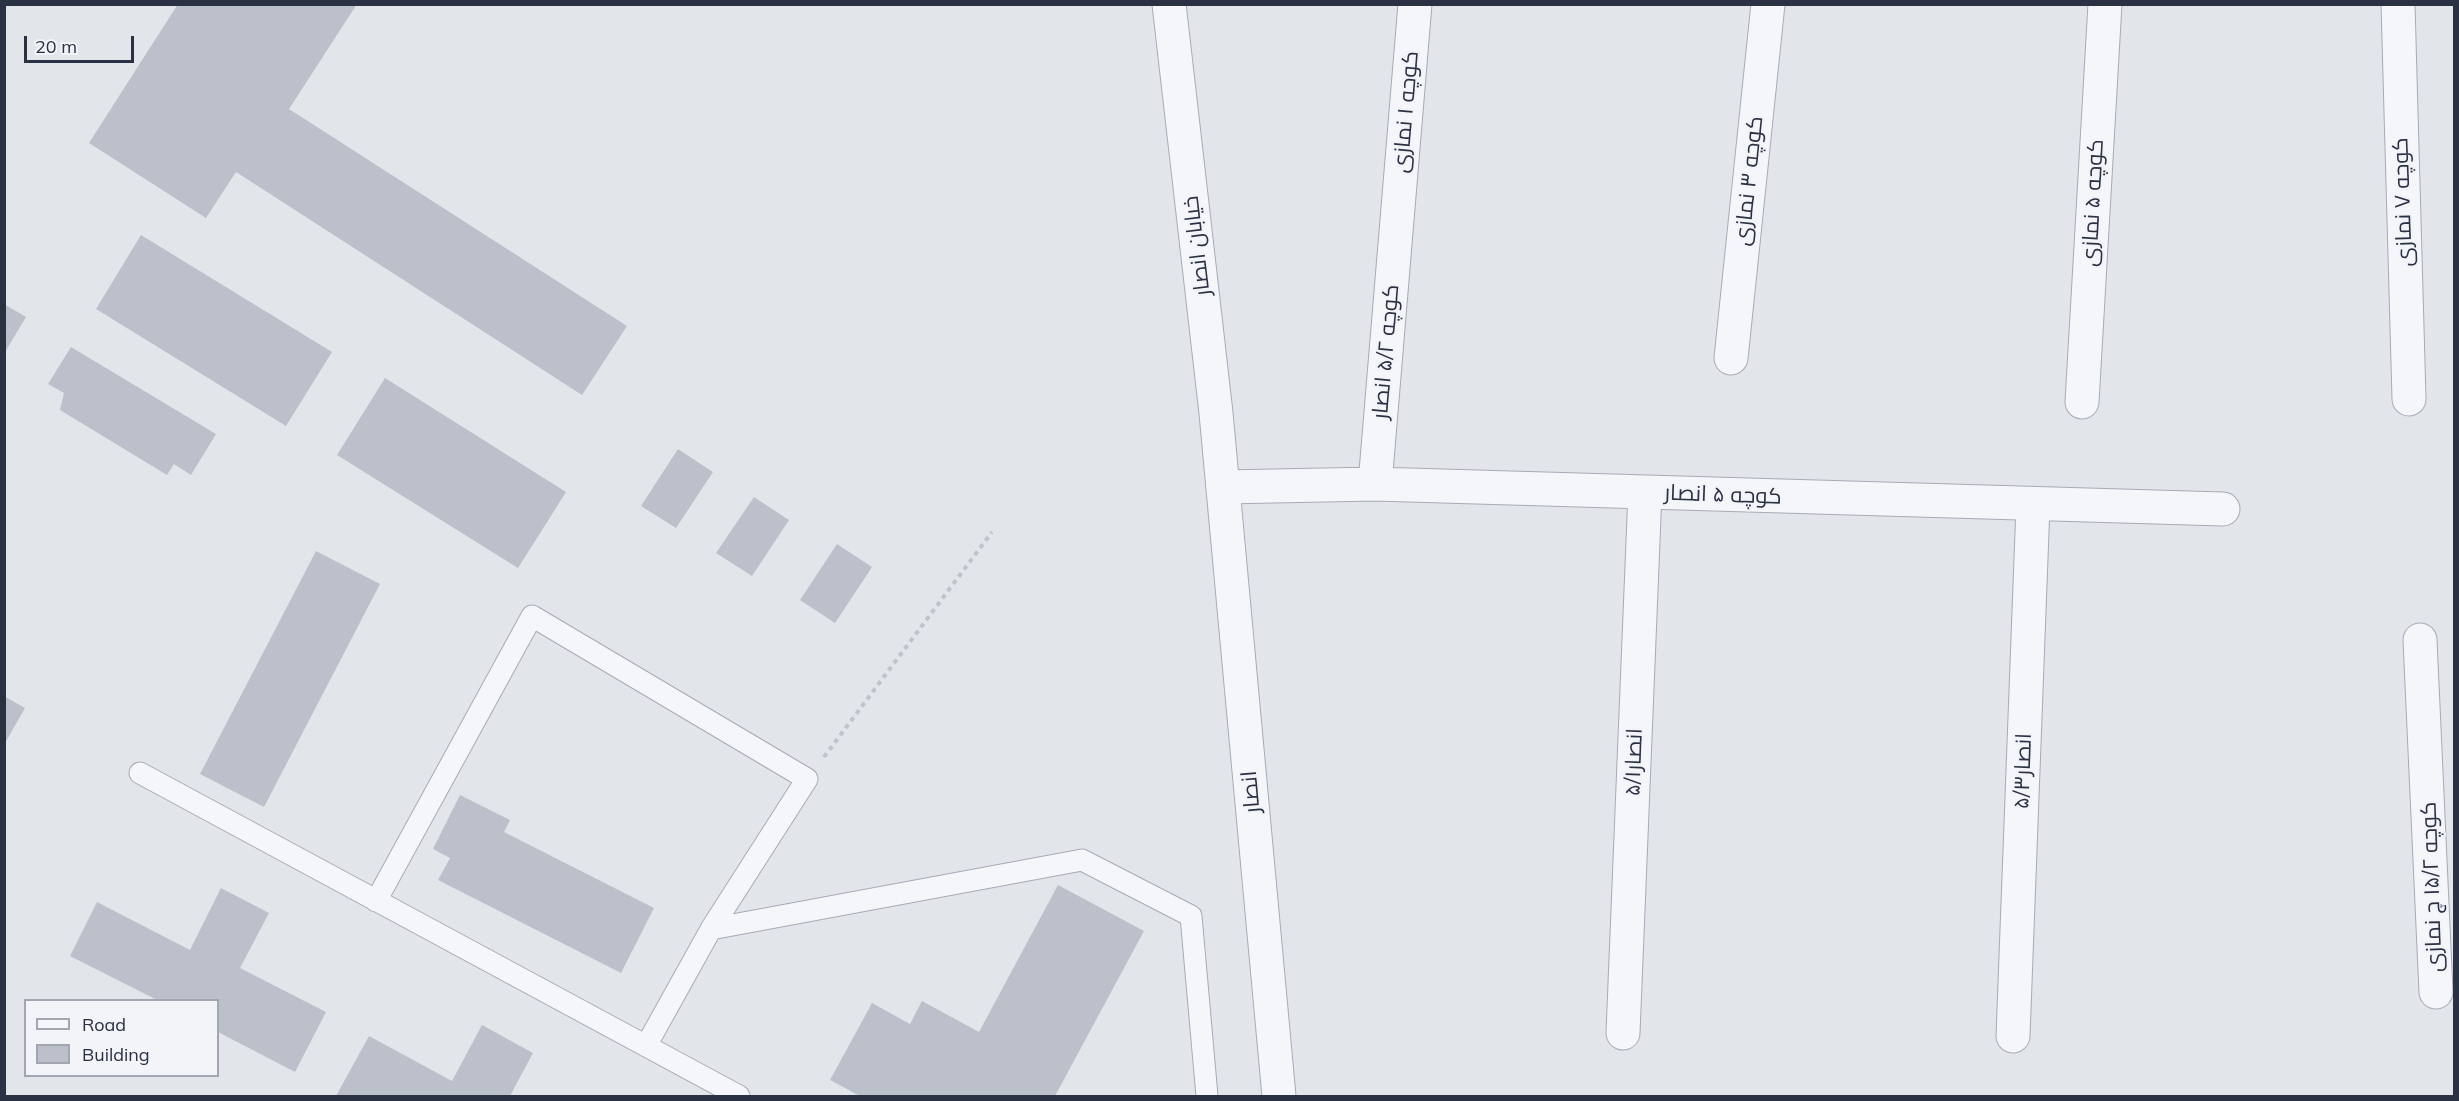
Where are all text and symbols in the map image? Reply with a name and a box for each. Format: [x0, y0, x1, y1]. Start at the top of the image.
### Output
scale bar [27, 24, 136, 62]
text: 20 m [35, 35, 77, 58]
street label: کوچه ۱ نمازی [1388, 50, 1424, 174]
street label: کوچه ۳ نمازی [1729, 115, 1769, 247]
street label: کوچه ۷ نمازی [2388, 137, 2418, 267]
street label: کوچه ۵ نمازی [2076, 139, 2110, 267]
street label: خیابان انصار [1178, 194, 1216, 298]
street label: کوچه ۵/۲ انصار [1367, 283, 1405, 421]
street label: کوچه ۵ انصار [1664, 480, 1782, 510]
street label: انصار۵/۱ [1620, 728, 1648, 796]
street label: انصار۵/۳ [2008, 733, 2038, 809]
street label: انصار [1236, 770, 1266, 814]
street label: کوچه ۱۵/۲ چ نمازی [2416, 801, 2448, 973]
legend [24, 999, 219, 1077]
text: Road [82, 1013, 126, 1036]
text: Building [82, 1043, 150, 1066]

